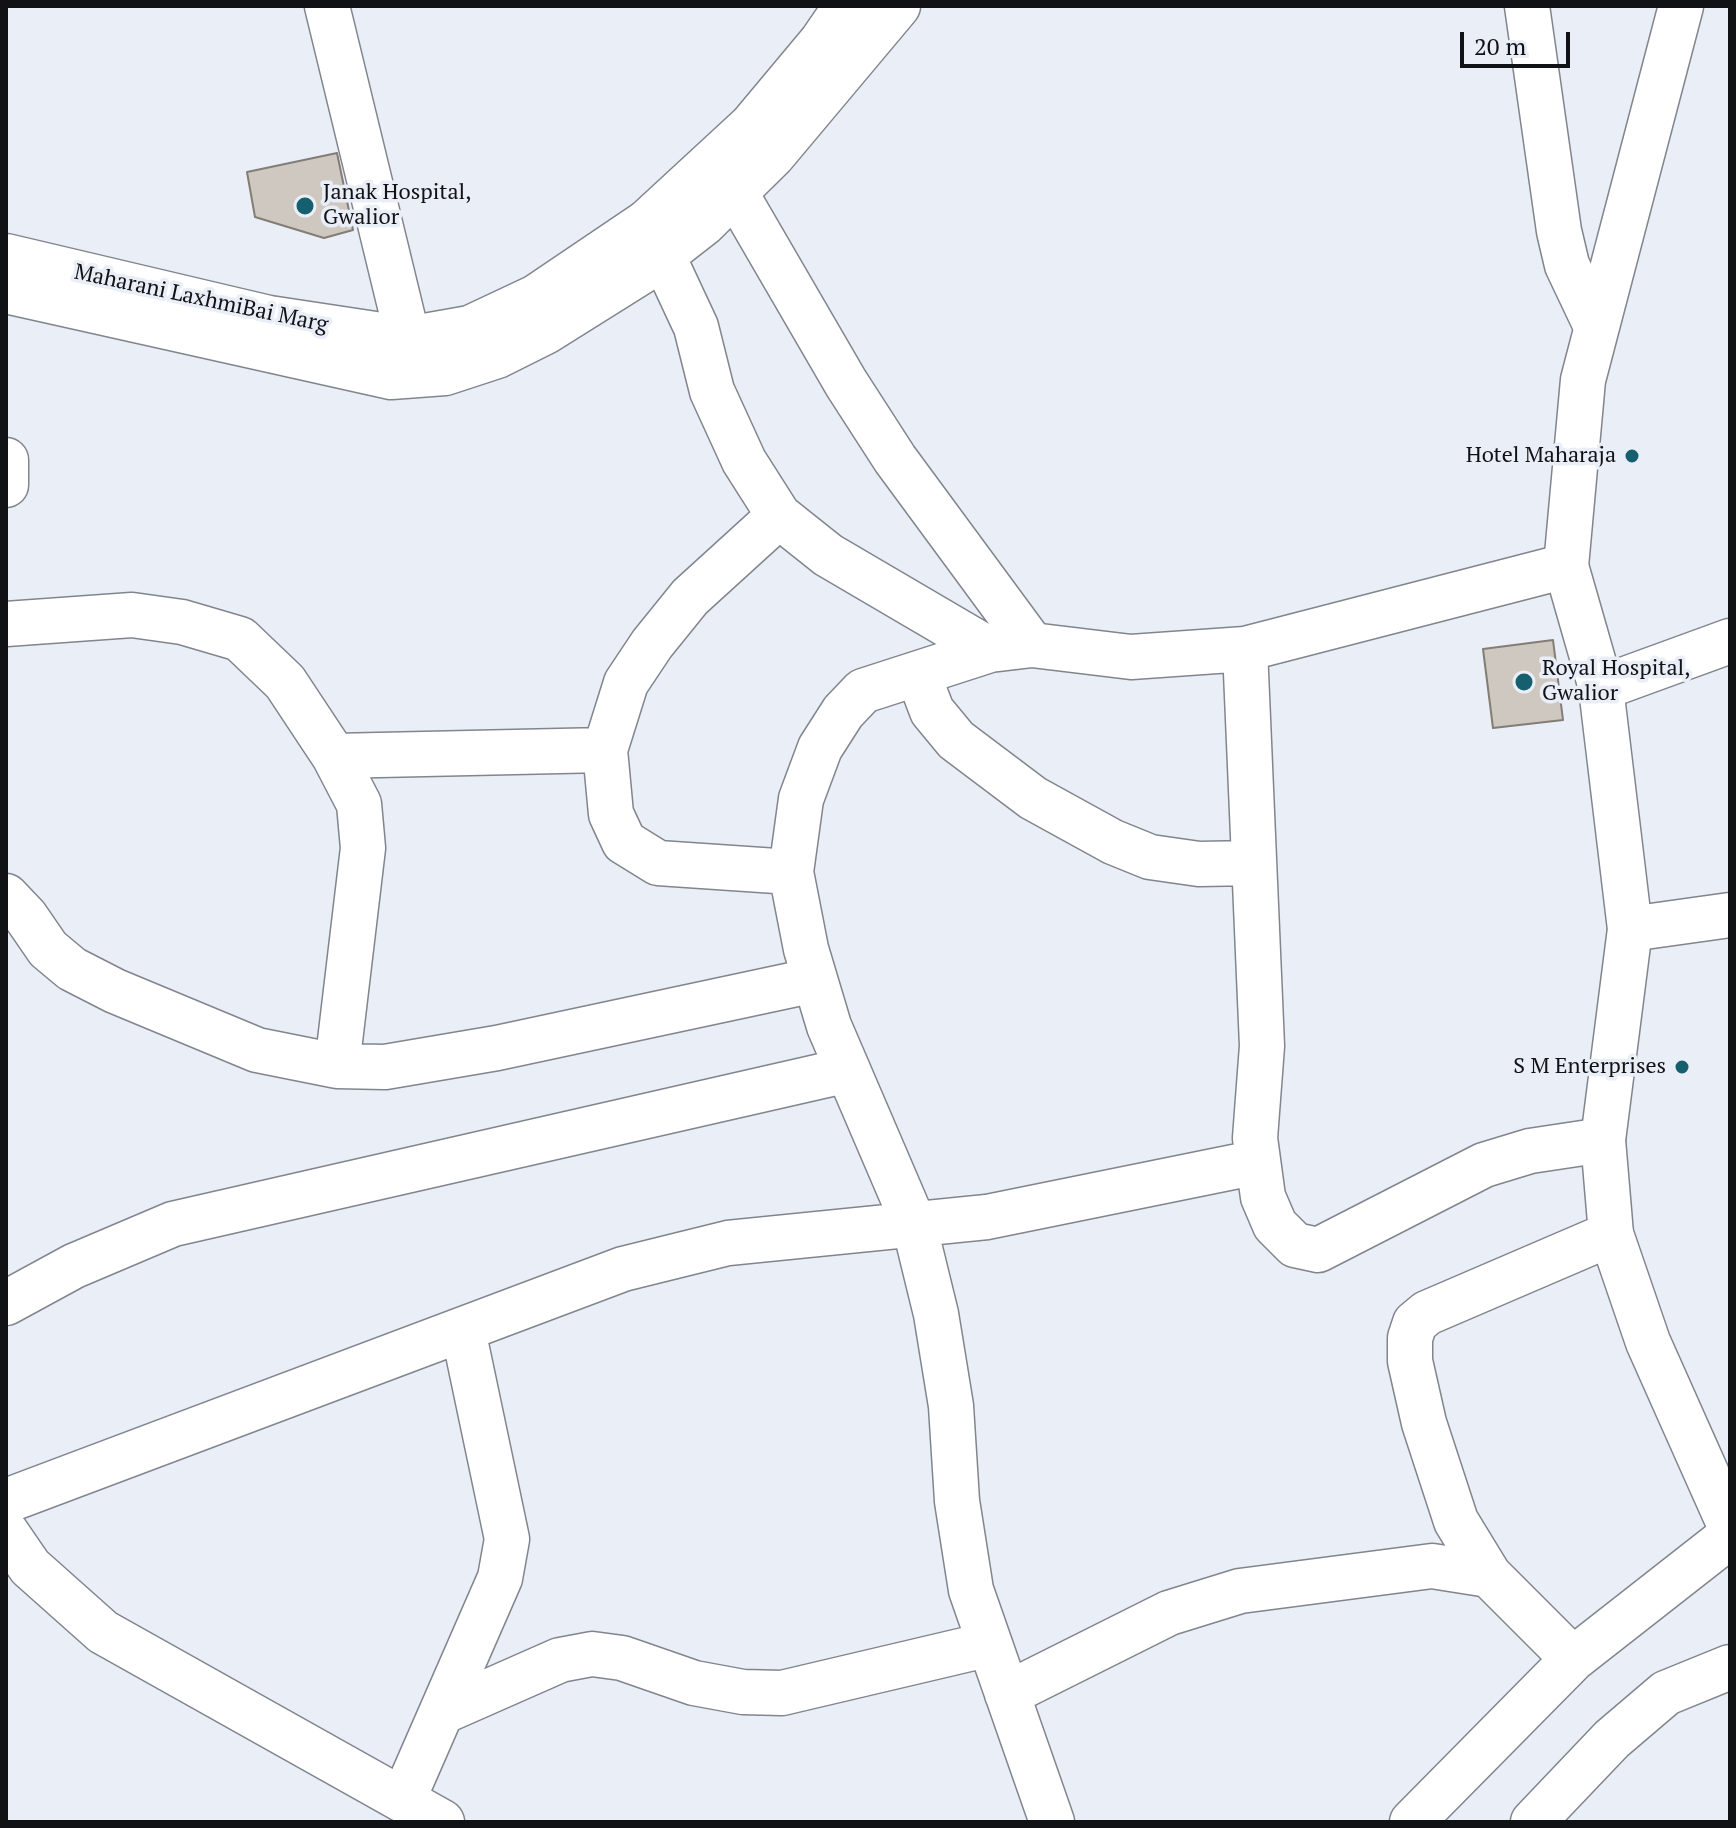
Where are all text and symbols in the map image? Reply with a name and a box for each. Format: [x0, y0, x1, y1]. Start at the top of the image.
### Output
scale bar [1464, 16, 1574, 66]
text: 20 m [1474, 30, 1526, 62]
place label: Janak Hospital, Gwalior [323, 180, 471, 232]
marker: Janak Hospital, Gwalior [294, 195, 316, 217]
street label: Maharani LaxhmiBai Marg [72, 259, 330, 339]
place label: Hotel Maharaja [1466, 443, 1616, 469]
marker: Hotel Maharaja [1623, 447, 1641, 465]
place label: Royal Hospital, Gwalior [1542, 656, 1690, 708]
marker: Royal Hospital, Gwalior [1513, 671, 1535, 693]
place label: S M Enterprises [1513, 1054, 1666, 1080]
marker: S M Enterprises [1673, 1058, 1691, 1076]

